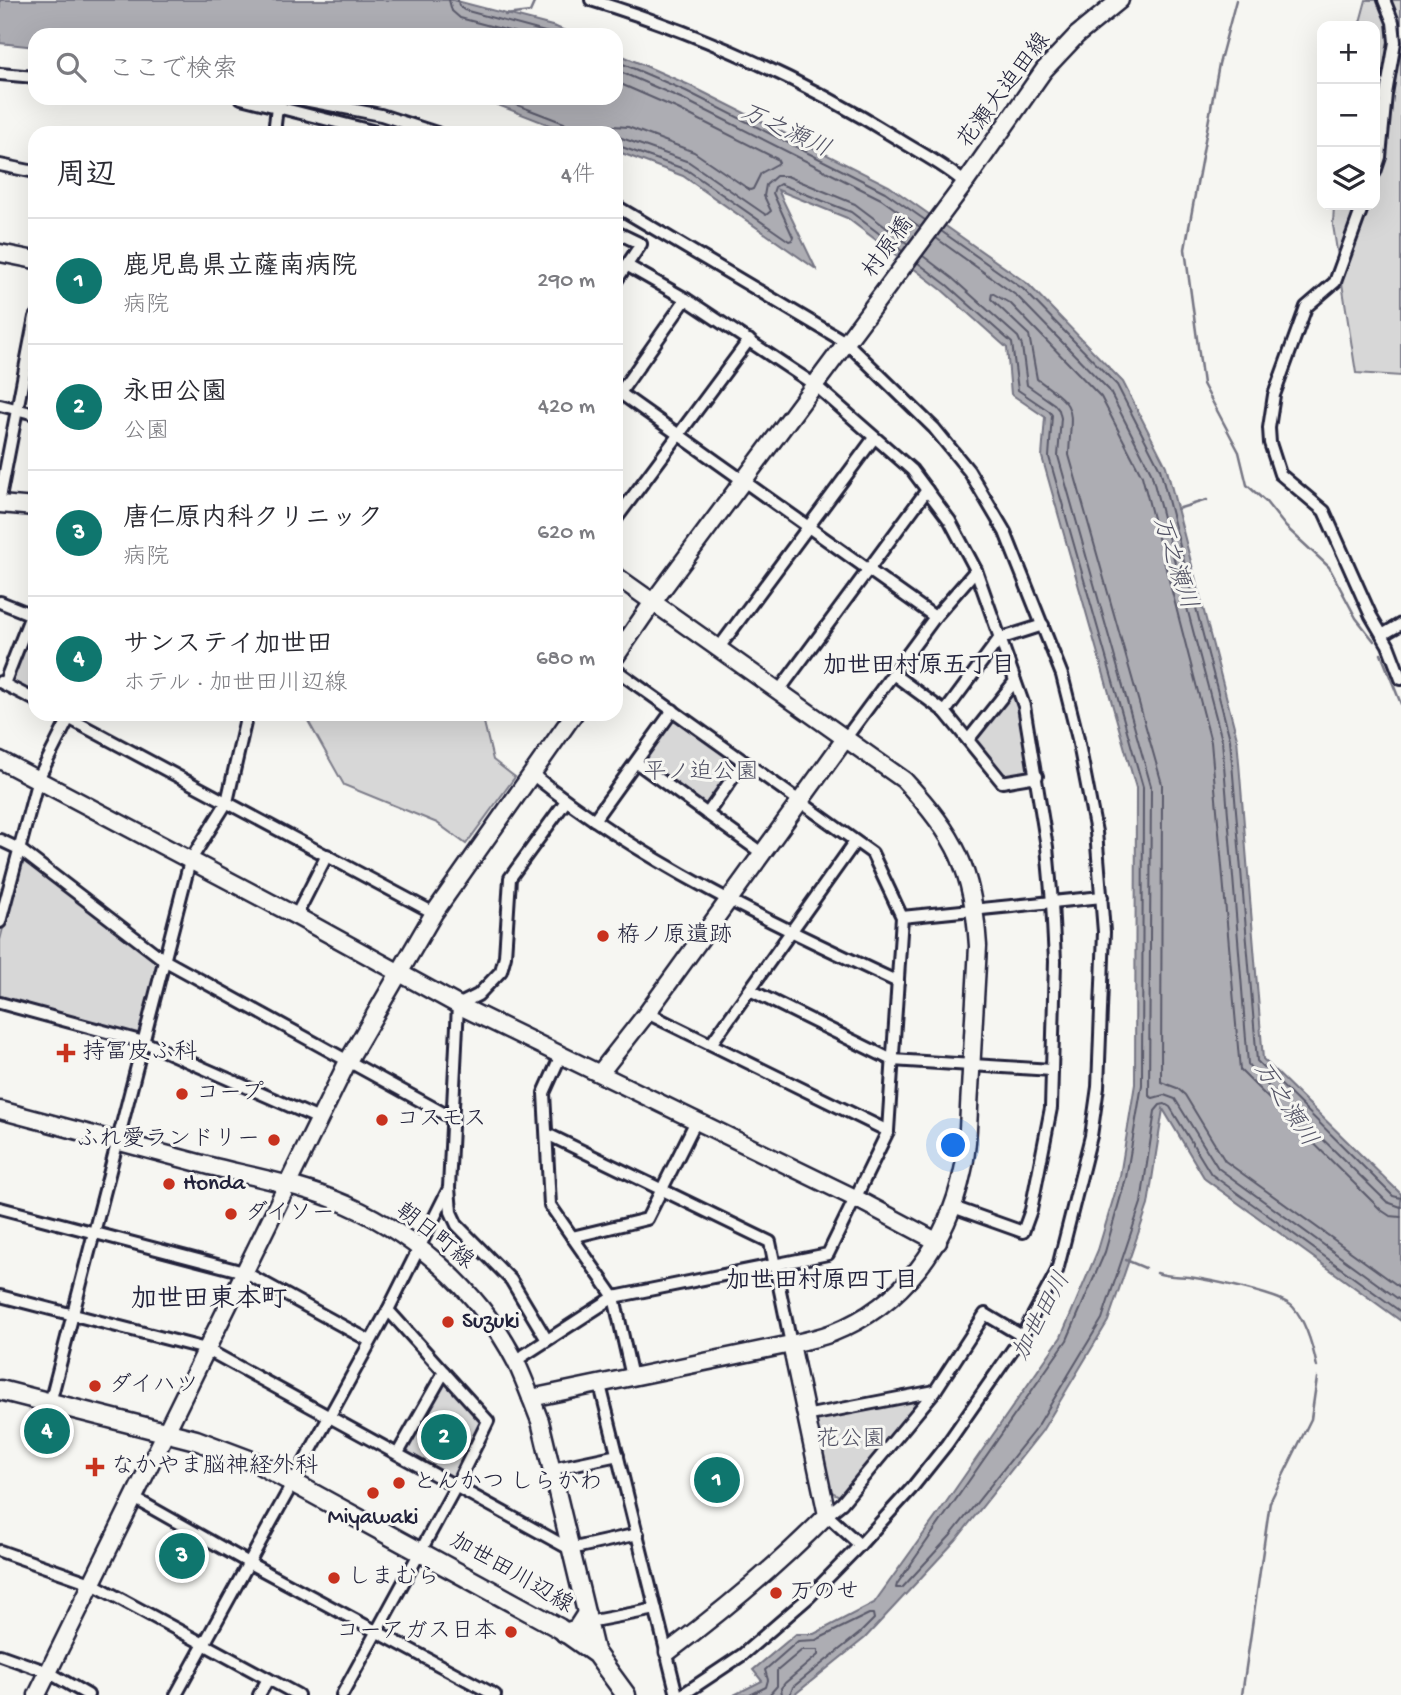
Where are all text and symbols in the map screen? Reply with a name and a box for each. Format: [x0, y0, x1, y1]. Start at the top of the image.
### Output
map controls [1317, 21, 1380, 210]
button: + [1317, 21, 1380, 84]
street label: 花瀬大迫田線 [952, 27, 1057, 154]
search box [28, 28, 623, 105]
icon: search [52, 48, 90, 86]
text: ここで検索 [108, 56, 238, 87]
button: − [1317, 84, 1380, 147]
water label: 万之瀬川 [735, 99, 835, 165]
button: layers [1317, 147, 1380, 210]
text: 周辺 [56, 160, 116, 195]
text: 4件 [561, 163, 595, 190]
street label: 村原橋 [857, 212, 920, 284]
text: 鹿児島県立薩南病院 [123, 253, 357, 284]
text: 1 [74, 268, 84, 295]
text: 290 m [537, 268, 595, 295]
text: 病院 [123, 293, 169, 320]
text: 永田公園 [123, 379, 227, 410]
text: 2 [73, 394, 85, 421]
text: 420 m [538, 394, 595, 421]
text: 公園 [123, 419, 169, 446]
text: 唐仁原内科クリニック [123, 505, 383, 536]
water label: 万之瀬川 [1144, 513, 1202, 613]
text: 3 [73, 520, 85, 547]
text: 620 m [537, 520, 595, 547]
text: 病院 [123, 545, 169, 572]
text: サンステイ加世田 [123, 631, 333, 662]
text: 4 [74, 646, 84, 673]
text: 680 m [536, 646, 595, 673]
district label: 加世田村原五丁目 [823, 652, 1015, 682]
text: ホテル · 加世田川辺線 [123, 671, 347, 698]
park label: 平ノ迫公園 [644, 759, 759, 787]
place label: 栫ノ原遺跡 [617, 922, 732, 950]
marker: 栫ノ原遺跡 [595, 928, 611, 944]
place label: 持冨皮ふ科 [82, 1039, 197, 1067]
marker: 持冨皮ふ科 [56, 1043, 76, 1063]
water label: 万之瀬川 [1246, 1057, 1322, 1153]
place label: コープ [196, 1080, 264, 1108]
marker: コープ [174, 1086, 190, 1102]
place label: コスモス [396, 1107, 487, 1134]
marker: コスモス [374, 1112, 390, 1128]
place label: ふれ愛ランドリー [76, 1126, 260, 1154]
your location [936, 1128, 970, 1162]
marker: ふれ愛ランドリー [266, 1132, 282, 1148]
place label: Honda [183, 1171, 246, 1198]
marker: Honda [161, 1176, 177, 1192]
street label: 朝日町線 [389, 1197, 479, 1276]
place label: ダイソー [245, 1200, 335, 1228]
marker: ダイソー [223, 1206, 239, 1222]
district label: 加世田村原四丁目 [726, 1267, 918, 1297]
water label: 加世田川 [1008, 1268, 1078, 1366]
district label: 加世田東本町 [131, 1284, 287, 1317]
place label: Suzuki [462, 1309, 520, 1336]
marker: Suzuki [440, 1314, 456, 1330]
place label: ダイハツ [109, 1372, 199, 1400]
marker: ダイハツ [87, 1378, 103, 1394]
pin: 4 [24, 1405, 70, 1457]
pin: 2 [421, 1411, 467, 1463]
park label: 花公園 [817, 1426, 886, 1454]
place label: なかやま脳神経外科 [111, 1453, 318, 1481]
pin: 1 [694, 1454, 740, 1506]
marker: なかやま脳神経外科 [85, 1457, 105, 1477]
place label: とんかつ しらかわ [413, 1470, 602, 1497]
marker: とんかつ しらかわ [391, 1475, 407, 1491]
marker: Miyawaki [365, 1485, 381, 1501]
place label: Miyawaki [328, 1505, 418, 1532]
street label: 加世田川辺線 [444, 1527, 578, 1620]
pin: 3 [159, 1530, 205, 1582]
place label: しまむら [348, 1565, 440, 1592]
marker: しまむら [326, 1570, 342, 1586]
place label: 万のせ [790, 1580, 859, 1607]
marker: 万のせ [768, 1585, 784, 1601]
place label: コーアガス日本 [336, 1618, 497, 1646]
marker: コーアガス日本 [503, 1624, 519, 1640]

